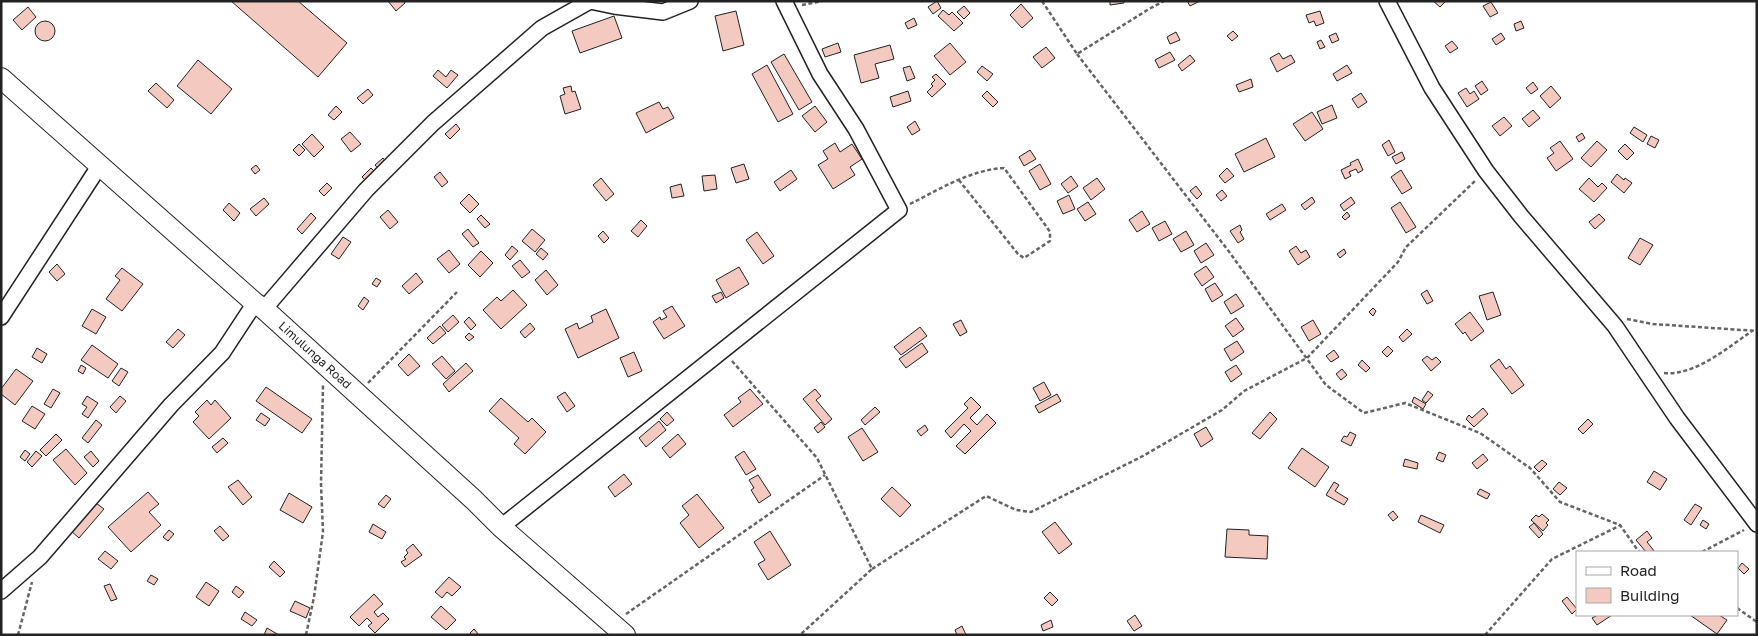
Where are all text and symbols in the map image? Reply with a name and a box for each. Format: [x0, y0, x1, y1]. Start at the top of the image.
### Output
street label: Limulunga Road [276, 318, 355, 392]
legend [1576, 551, 1738, 616]
text: Road [1620, 561, 1657, 579]
text: Building [1620, 586, 1680, 604]

